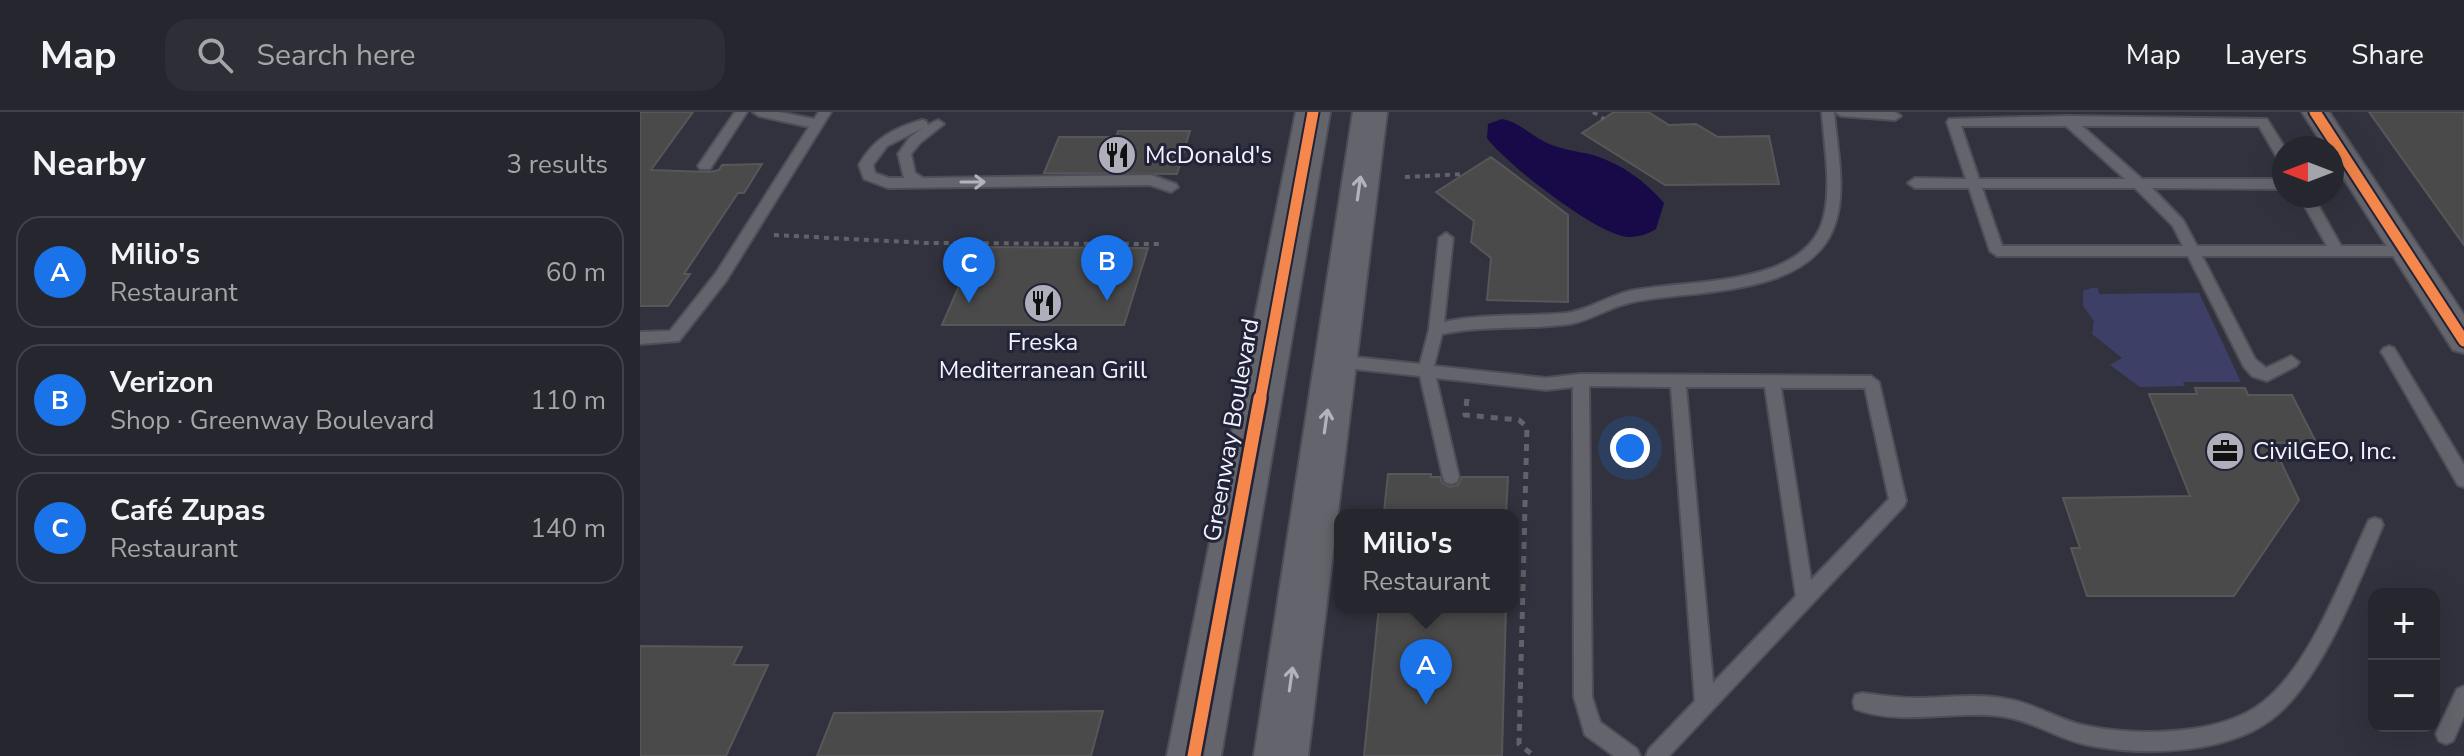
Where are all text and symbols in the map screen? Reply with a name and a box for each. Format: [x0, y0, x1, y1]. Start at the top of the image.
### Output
search box [165, 19, 725, 91]
text: Map [40, 30, 117, 81]
icon: search [193, 33, 237, 77]
text: Search here [257, 35, 416, 76]
text: Map [2126, 36, 2181, 74]
text: Layers [2225, 36, 2307, 74]
text: Share [2351, 36, 2424, 74]
restaurant icon: McDonald's [1096, 134, 1138, 176]
north arrow [2272, 136, 2344, 208]
place label: McDonald's [1145, 139, 1272, 171]
text: Nearby [32, 141, 146, 187]
text: 3 results [507, 147, 608, 182]
one-way arrow [959, 174, 986, 190]
one-way arrow [1352, 175, 1367, 201]
text: Milio's [110, 234, 200, 275]
pin: B [1081, 235, 1133, 301]
pin: C [943, 237, 995, 303]
text: A [50, 255, 70, 290]
text: 60 m [546, 255, 606, 290]
text: Restaurant [110, 275, 238, 310]
restaurant icon: Freska Mediterranean Grill [1022, 282, 1064, 324]
street label: Greenway Boulevard [1196, 316, 1266, 544]
place label: Freska Mediterranean Grill [939, 326, 1147, 386]
text: Verizon [110, 362, 214, 403]
text: B [51, 383, 69, 418]
text: 110 m [530, 383, 606, 418]
text: Shop · Greenway Boulevard [110, 403, 434, 438]
one-way arrow [1319, 409, 1334, 434]
your location [1610, 428, 1650, 468]
office icon: CivilGEO, Inc. [2204, 430, 2246, 472]
place label: CivilGEO, Inc. [2253, 435, 2397, 467]
text: Café Zupas [110, 490, 265, 531]
popup [1334, 509, 1518, 613]
text: C [51, 511, 69, 546]
text: 140 m [530, 511, 606, 546]
text: Milio's [1362, 523, 1452, 564]
text: Restaurant [110, 531, 238, 566]
text: Restaurant [1362, 564, 1490, 599]
map controls [2368, 588, 2440, 732]
button: + [2368, 588, 2440, 660]
pin: A [1400, 639, 1452, 705]
button: − [2368, 660, 2440, 732]
one-way arrow [1284, 667, 1299, 692]

